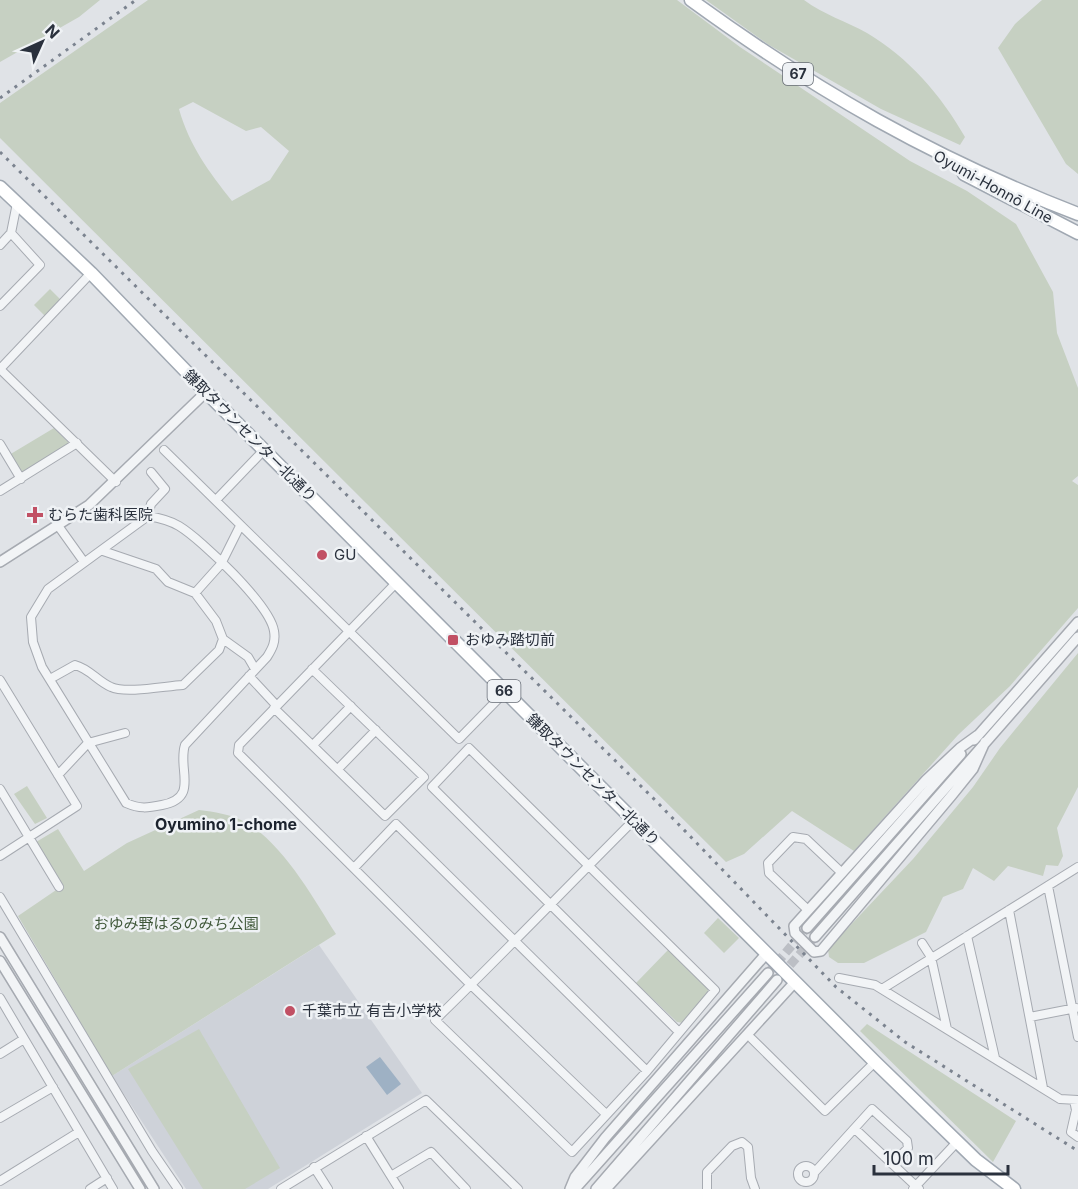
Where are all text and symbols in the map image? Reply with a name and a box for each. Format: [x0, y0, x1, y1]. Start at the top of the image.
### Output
north arrow [12, 12, 72, 72]
text: N [41, 20, 64, 43]
road number: 67 [783, 63, 813, 85]
street label: Oyumi-Honnō Line [930, 146, 1056, 227]
street label: 鎌取タウンセンター北通り [180, 365, 321, 506]
place label: むらた歯科医院 [48, 505, 153, 524]
marker: むらた歯科医院 [26, 506, 44, 524]
place label: GU [334, 545, 356, 564]
marker: GU [315, 548, 329, 562]
place label: おゆみ踏切前 [465, 630, 555, 649]
marker: おゆみ踏切前 [446, 633, 460, 647]
road number: 66 [488, 680, 520, 702]
street label: 鎌取タウンセンター北通り [523, 709, 664, 850]
district label: Oyumino 1-chome [155, 814, 297, 834]
park label: おゆみ野はるのみち公園 [93, 914, 259, 933]
place label: 千葉市立 有吉小学校 [302, 1001, 441, 1020]
marker: 千葉市立 有吉小学校 [283, 1004, 297, 1018]
scale bar [874, 1138, 1008, 1176]
text: 100 m [883, 1148, 934, 1169]

